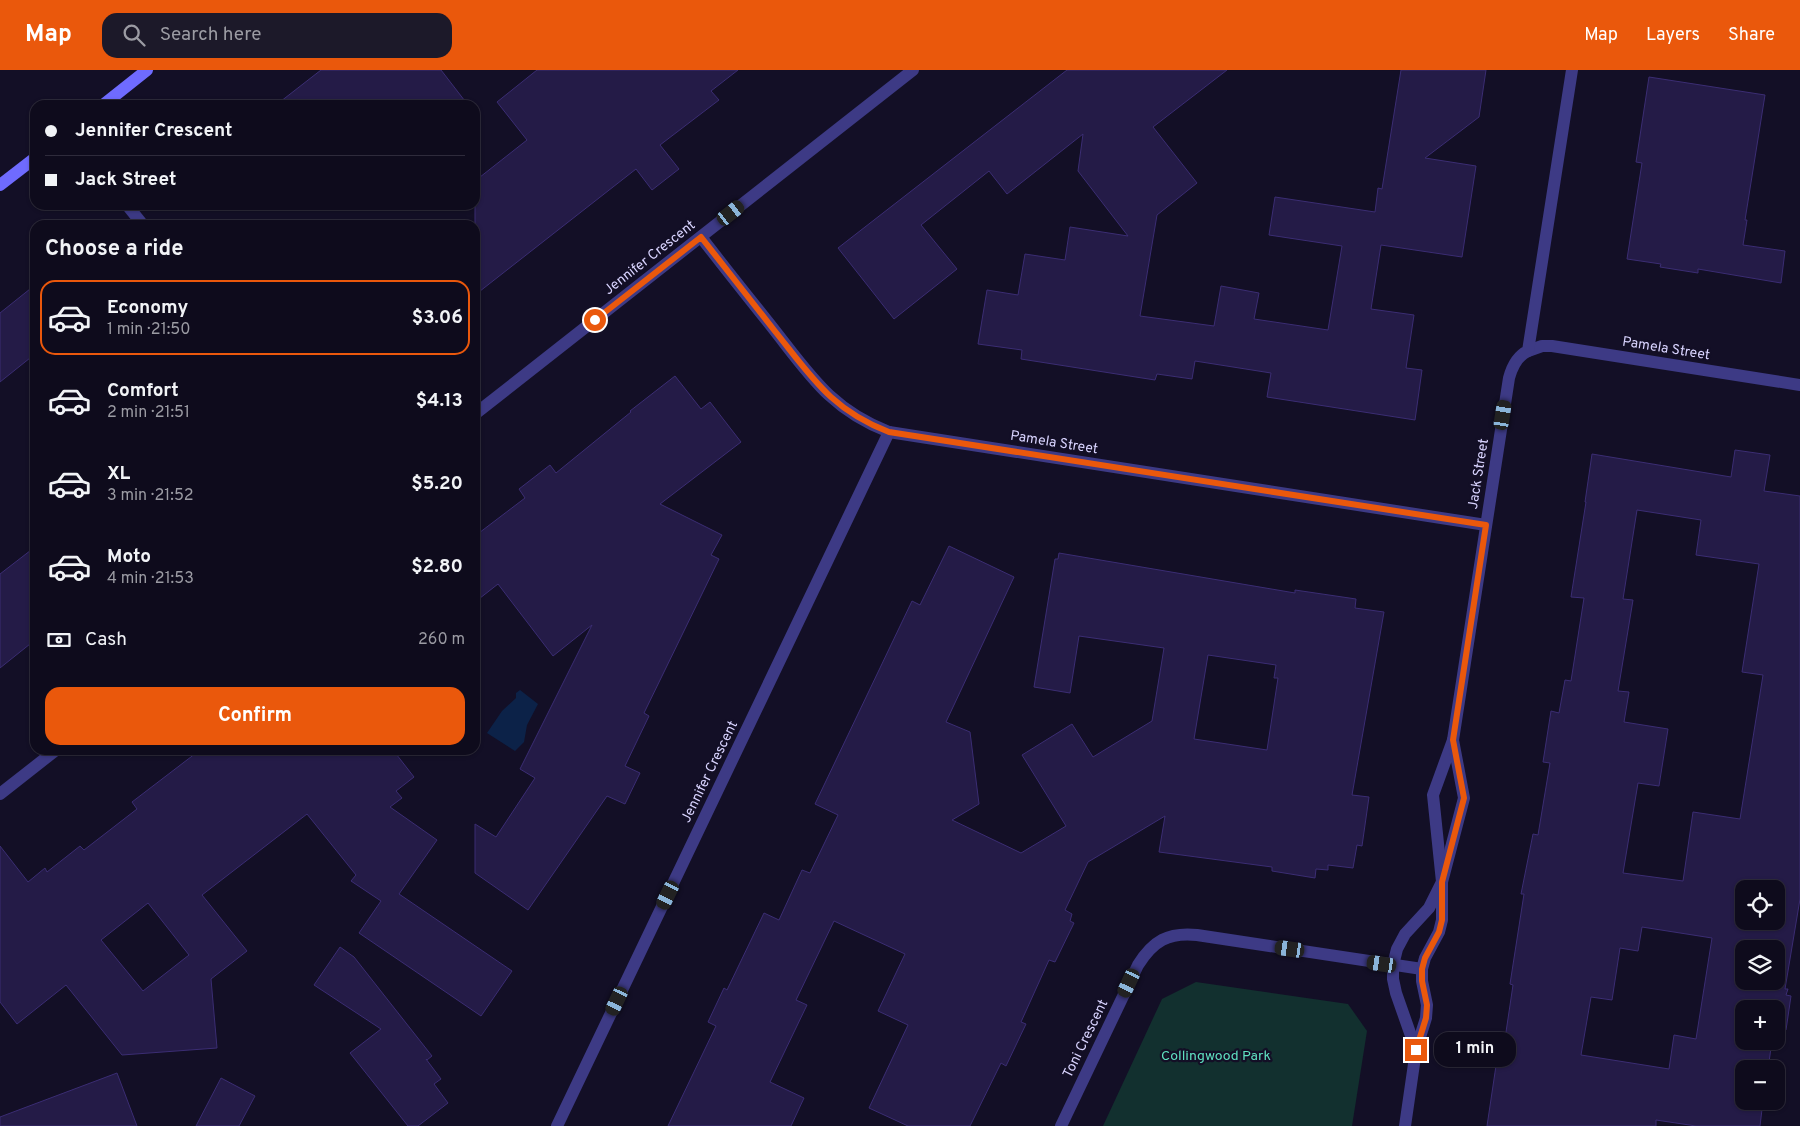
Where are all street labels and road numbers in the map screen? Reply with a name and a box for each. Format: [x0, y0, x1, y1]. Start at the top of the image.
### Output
street label: Jennifer Crescent [601, 217, 699, 299]
street label: Pamela Street [1621, 334, 1711, 364]
street label: Pamela Street [1009, 428, 1099, 458]
street label: Jack Street [1465, 437, 1493, 511]
street label: Jennifer Crescent [678, 718, 742, 826]
street label: Toni Crescent [1060, 997, 1112, 1081]

